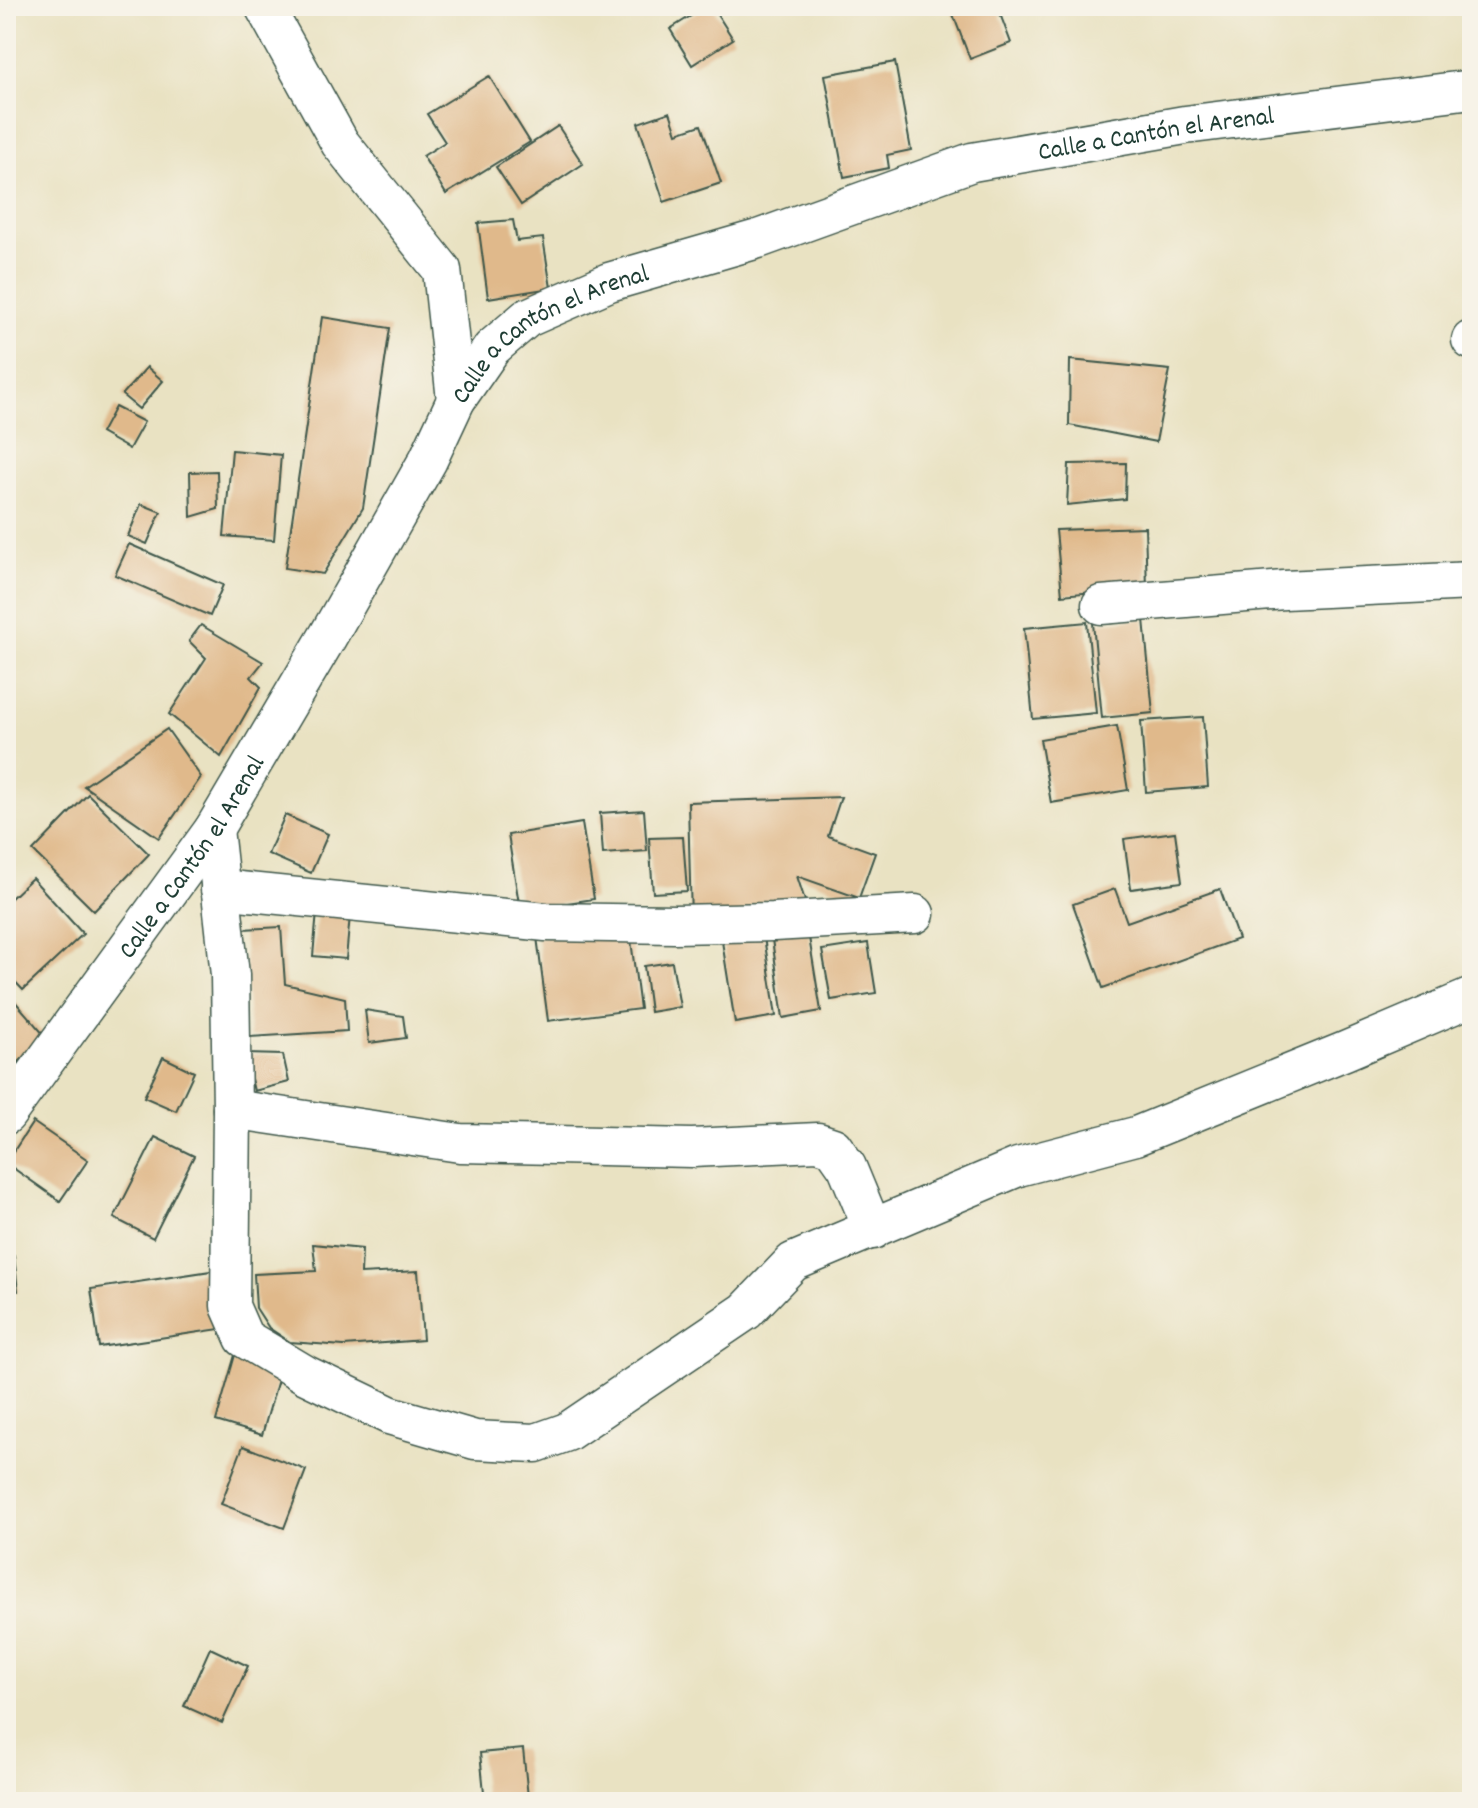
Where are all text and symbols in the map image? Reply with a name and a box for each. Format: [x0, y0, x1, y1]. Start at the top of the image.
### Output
street label: Calle a Cantón el Arenal [1035, 99, 1276, 172]
street label: Calle a Cantón el Arenal [444, 256, 654, 412]
street label: Calle a Cantón el Arenal [111, 749, 276, 967]

